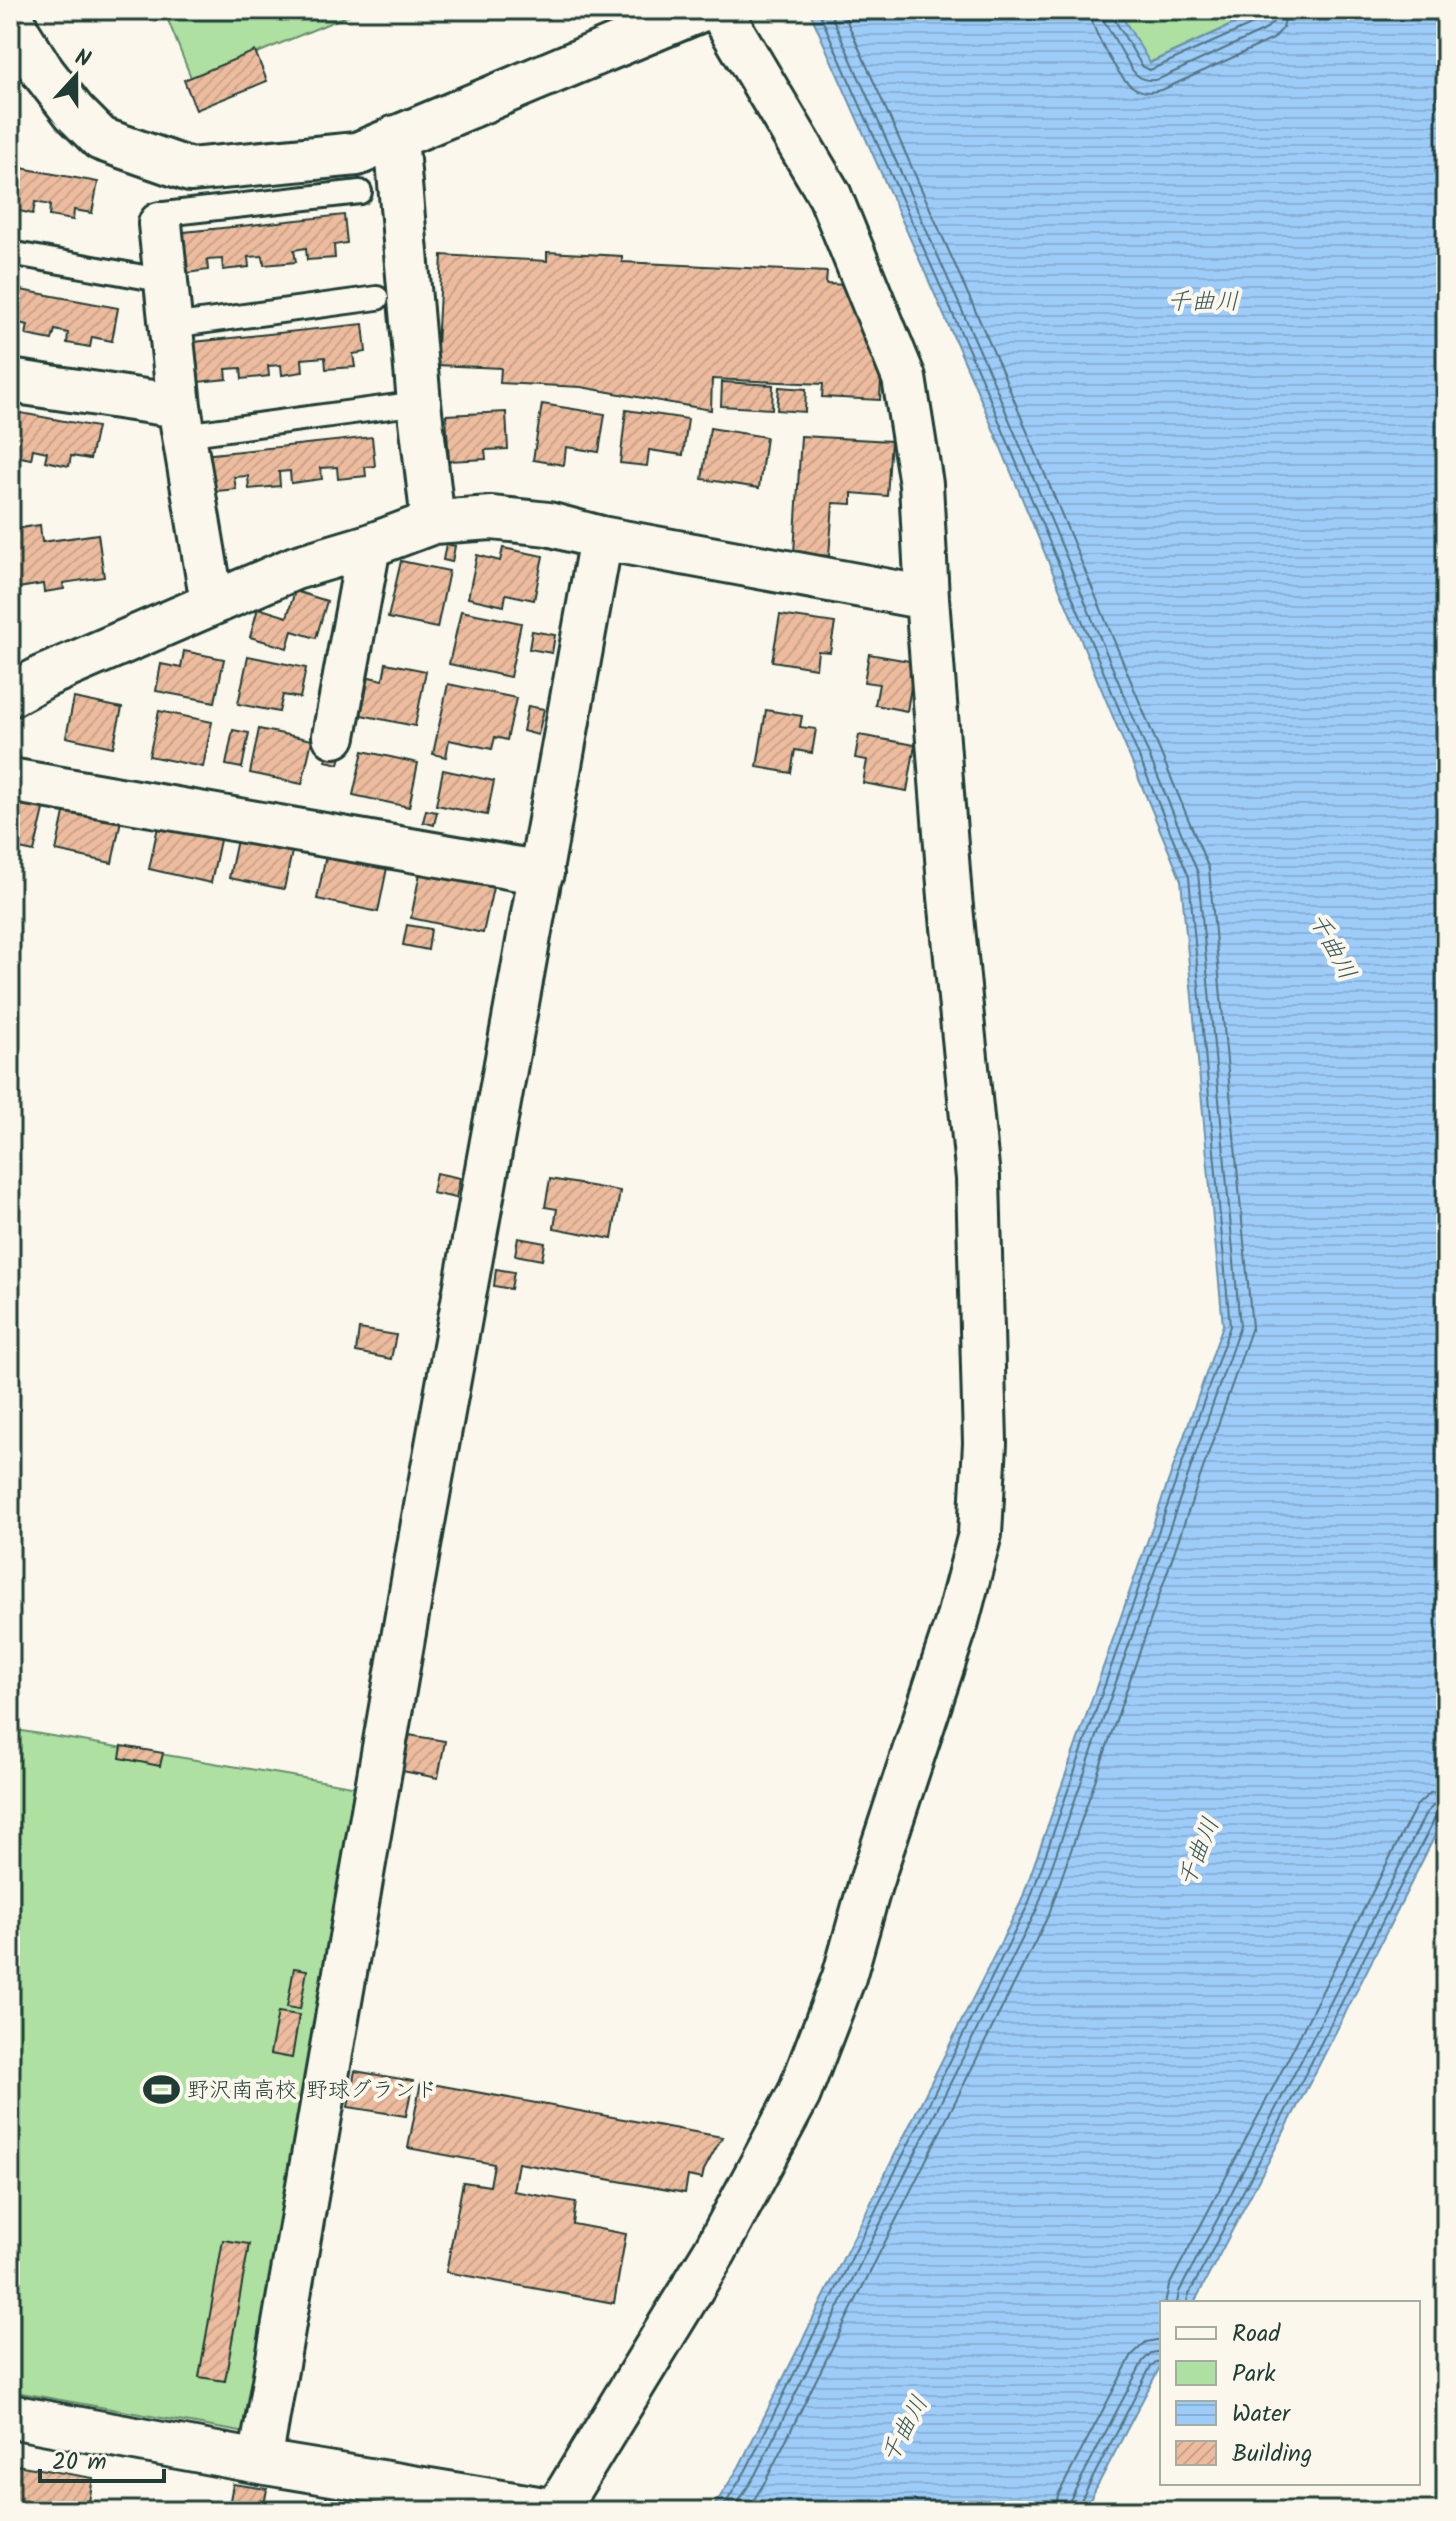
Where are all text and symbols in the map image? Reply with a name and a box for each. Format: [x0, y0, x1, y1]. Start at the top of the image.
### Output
north arrow [36, 36, 116, 116]
text: N [70, 41, 95, 79]
water label: 千曲川 [1167, 283, 1239, 322]
water label: 千曲川 [1298, 906, 1366, 988]
water label: 千曲川 [1168, 1812, 1231, 1893]
sports icon: 野沢南高校 野球グランド [142, 2070, 180, 2108]
place label: 野沢南高校 野球グランド [187, 2074, 438, 2109]
legend [1160, 2301, 1420, 2485]
text: Road [1232, 2315, 1281, 2354]
text: Park [1232, 2355, 1276, 2394]
water label: 千曲川 [871, 2389, 939, 2471]
text: Water [1232, 2395, 1292, 2434]
scale bar [40, 2433, 164, 2483]
text: Building [1232, 2435, 1312, 2474]
text: 20 m [52, 2443, 107, 2482]

